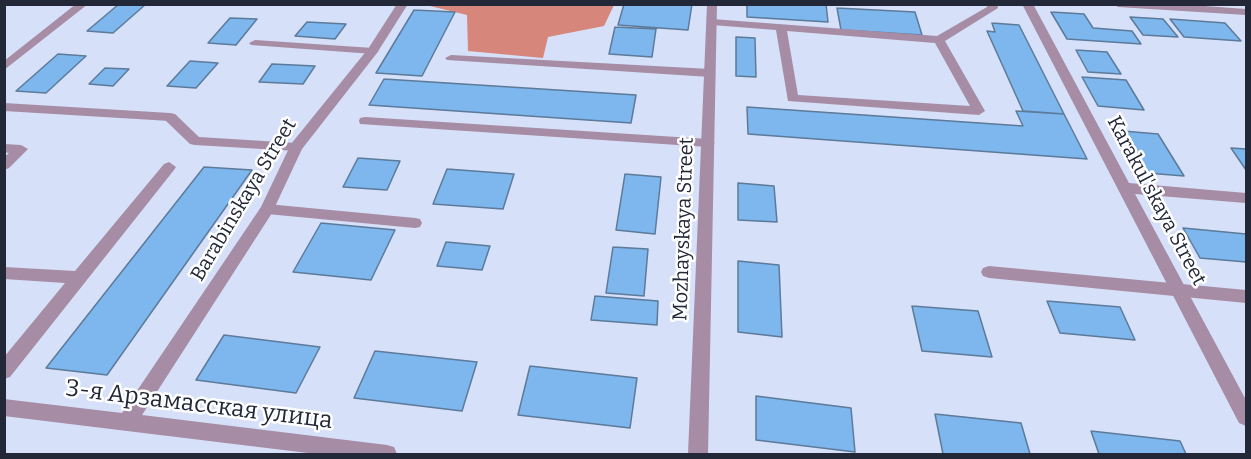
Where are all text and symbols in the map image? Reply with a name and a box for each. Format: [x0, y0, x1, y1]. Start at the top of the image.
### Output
street label: Karakul'skaya Street [1101, 112, 1211, 290]
street label: Barabinskaya Street [186, 115, 302, 285]
street label: Mozhayskaya Street [669, 137, 699, 321]
street label: 3-я Арзамасская улица [64, 374, 334, 436]

